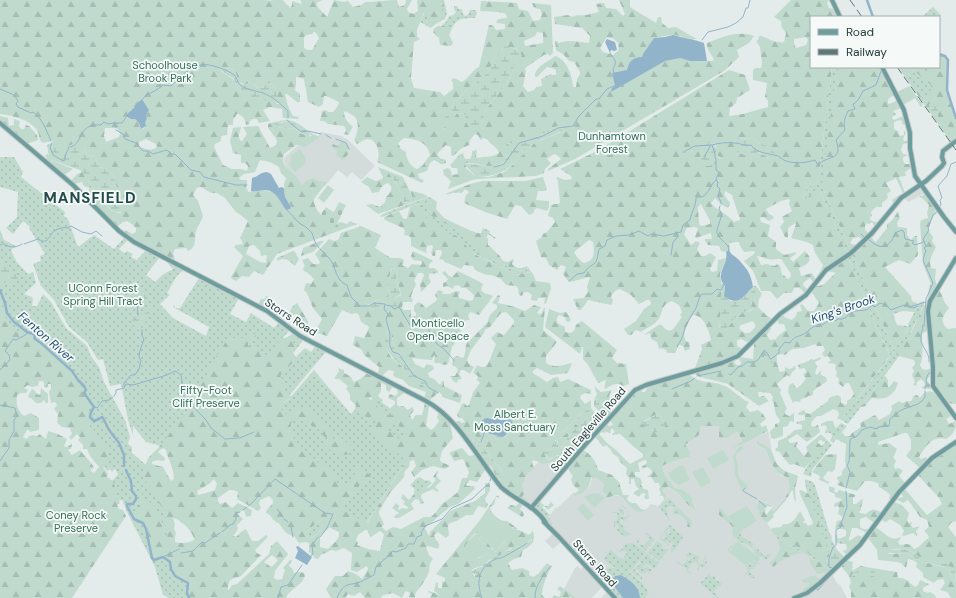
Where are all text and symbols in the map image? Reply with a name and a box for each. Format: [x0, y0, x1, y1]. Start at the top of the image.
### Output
legend [810, 16, 940, 68]
text: Road [846, 24, 874, 40]
text: Railway [846, 44, 887, 60]
park label: Schoolhouse Brook Park [132, 58, 198, 85]
park label: Dunhamtown Forest [578, 129, 646, 156]
district label: MANSFIELD [43, 188, 137, 208]
park label: UConn Forest Spring Hill Tract [63, 281, 143, 308]
water label: King's Brook [809, 290, 878, 327]
street label: Storrs Road [262, 295, 320, 339]
water label: Fenton River [15, 308, 78, 366]
park label: Monticello Open Space [407, 316, 469, 343]
park label: Fifty-Foot Cliff Preserve [172, 383, 240, 410]
street label: South Eagleville Road [547, 384, 629, 474]
park label: Albert E. Moss Sanctuary [474, 407, 556, 434]
park label: Coney Rock Preserve [46, 508, 107, 535]
street label: Storrs Road [570, 536, 620, 590]

